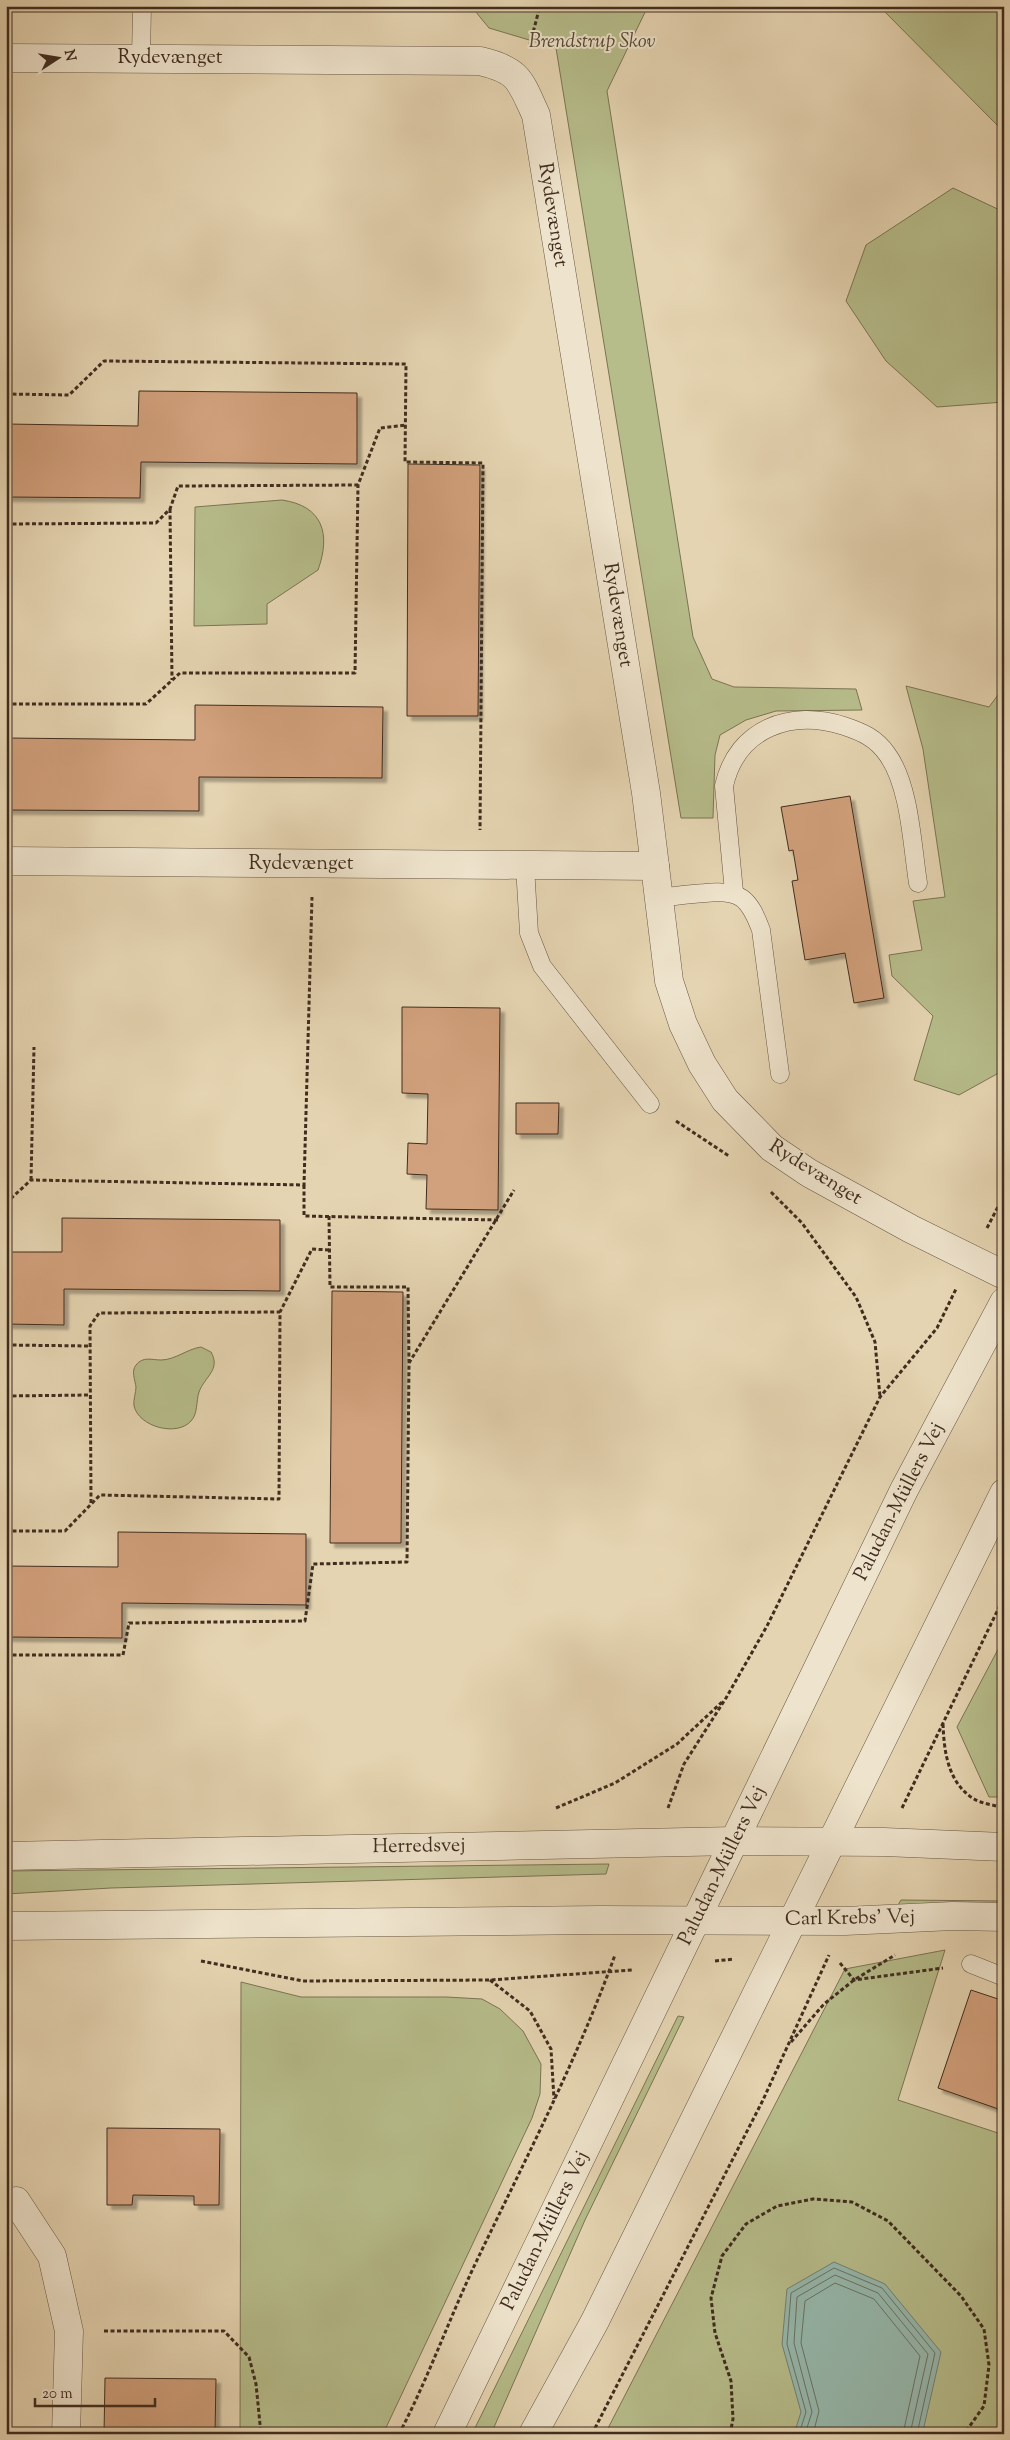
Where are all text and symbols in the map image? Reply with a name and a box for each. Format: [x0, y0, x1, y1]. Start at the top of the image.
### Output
park label: Brendstrup Skov [529, 28, 656, 57]
north arrow [32, 32, 82, 82]
street label: Rydevænget [117, 44, 223, 73]
text: N [58, 48, 80, 63]
street label: Rydevænget [529, 161, 575, 269]
street label: Rydevænget [594, 561, 640, 669]
street label: Rydevænget [248, 850, 354, 879]
street label: Rydevænget [763, 1133, 867, 1213]
street label: Paludan-Müllers Vej [848, 1418, 952, 1586]
street label: Paludan-Müllers Vej [672, 1781, 774, 1951]
street label: Herredsvej [372, 1832, 466, 1862]
street label: Carl Krebs' Vej [785, 1903, 915, 1935]
street label: Paludan-Müllers Vej [495, 2146, 597, 2316]
scale bar [35, 2375, 155, 2407]
text: 20 m [42, 2384, 73, 2405]

